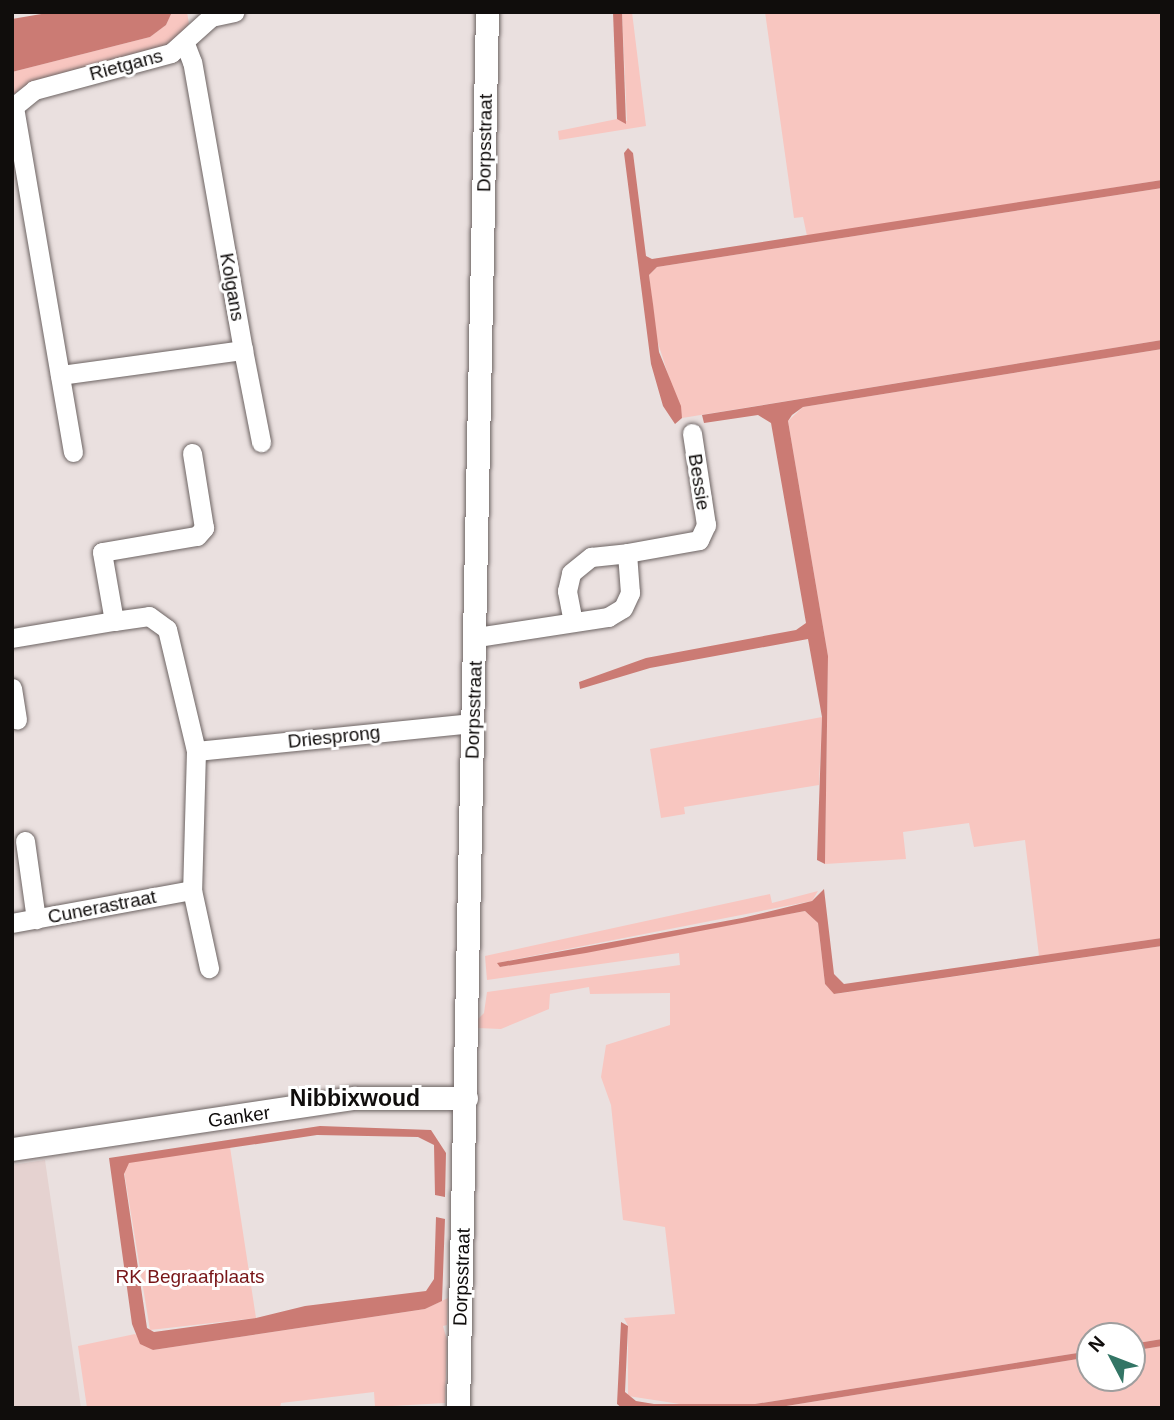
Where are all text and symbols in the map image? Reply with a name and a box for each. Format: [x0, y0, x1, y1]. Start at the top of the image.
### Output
street label: Rietgans [87, 44, 165, 86]
street label: Dorpsstraat [473, 94, 497, 192]
street label: Kolgans [215, 251, 249, 323]
street label: Bessie [683, 452, 715, 512]
street label: Dorpsstraat [461, 661, 487, 759]
street label: Driesprong [287, 721, 381, 753]
street label: Cunerastraat [46, 885, 158, 929]
district label: Nibbixwoud [290, 1084, 420, 1112]
street label: Ganker [207, 1101, 271, 1133]
street label: Dorpsstraat [449, 1228, 475, 1326]
park label: RK Begraafplaats [116, 1266, 264, 1288]
north arrow [1076, 1322, 1146, 1392]
text: N [1084, 1332, 1109, 1356]

